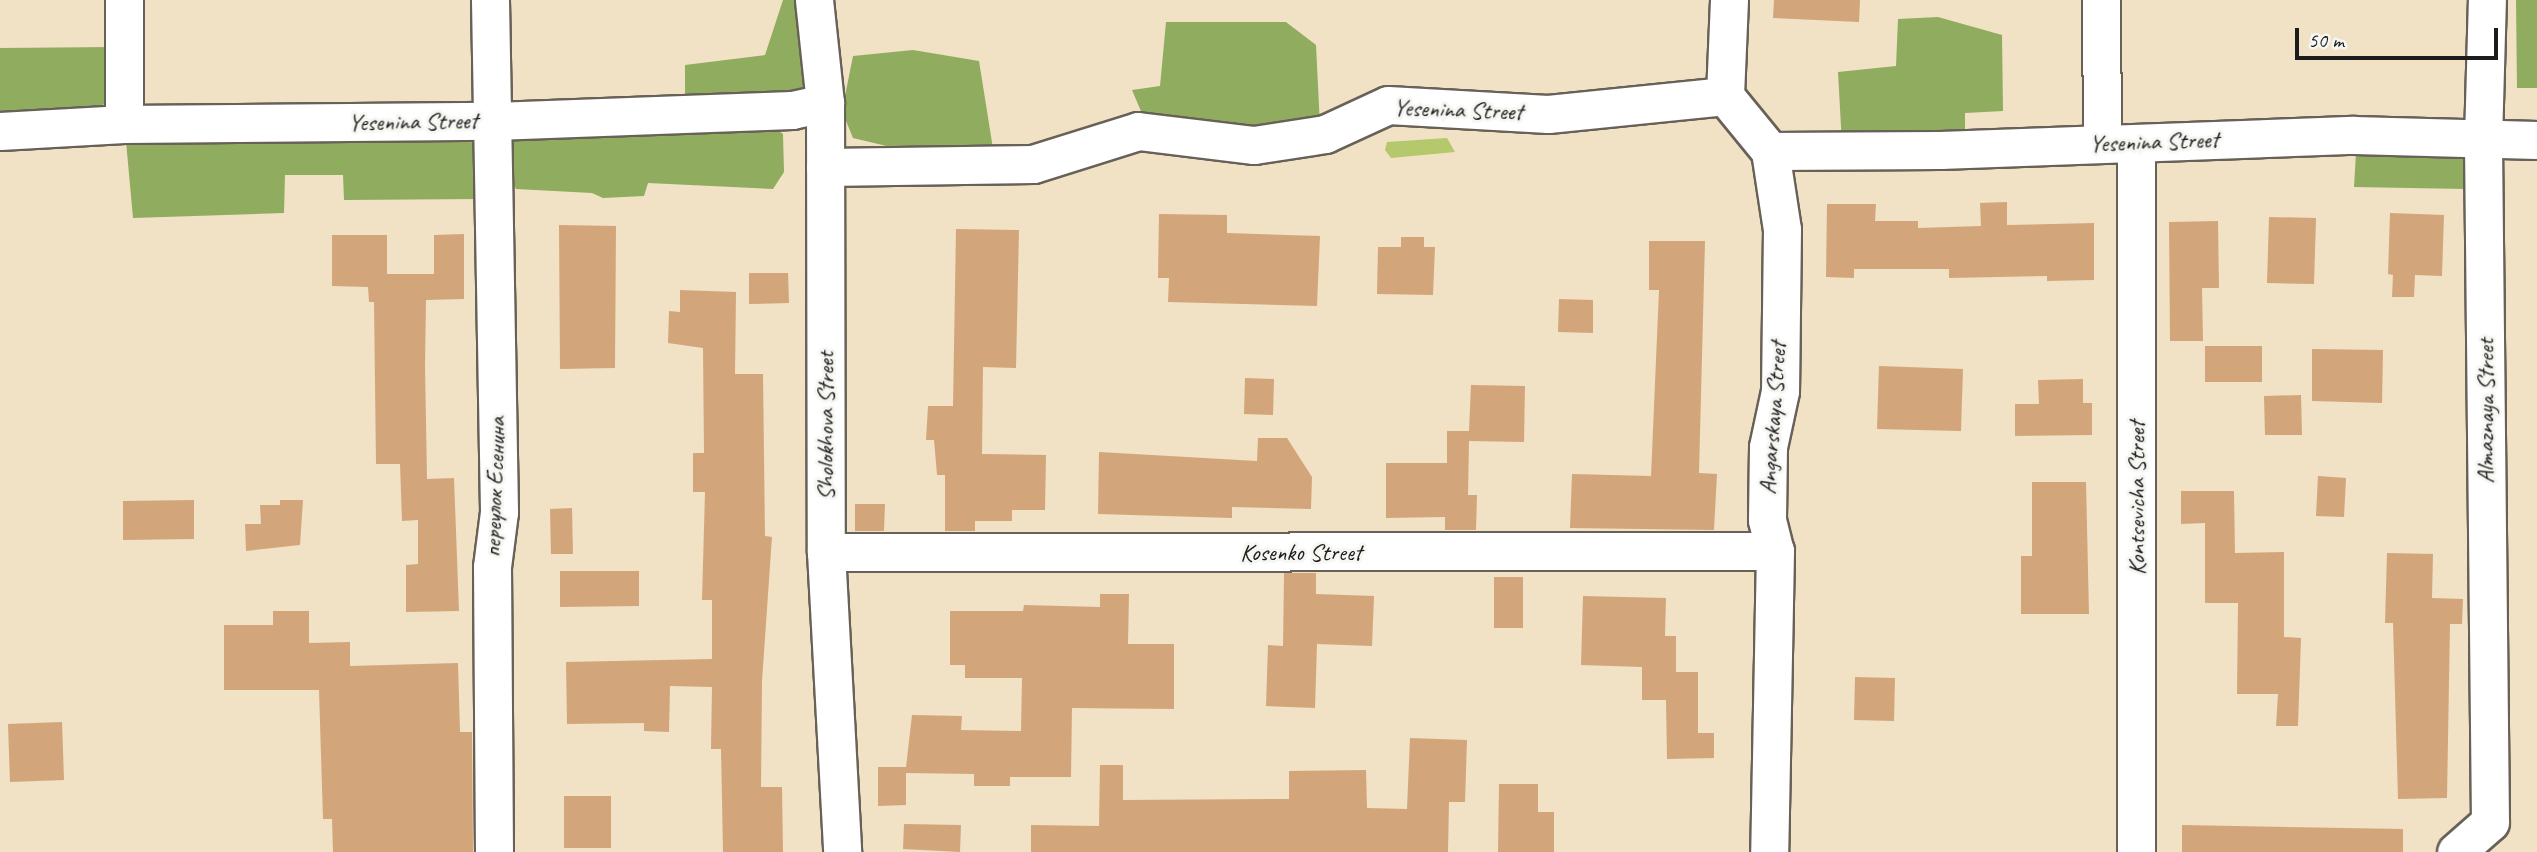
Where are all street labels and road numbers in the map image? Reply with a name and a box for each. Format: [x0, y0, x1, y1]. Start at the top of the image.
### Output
street label: Yesenina Street [1393, 93, 1523, 127]
street label: Yesenina Street [348, 106, 478, 138]
street label: Yesenina Street [2089, 125, 2219, 159]
street label: Almaznaya Street [2472, 338, 2500, 484]
street label: Angarskaya Street [1753, 341, 1793, 495]
street label: Sholokhova Street [812, 351, 840, 501]
street label: переулок Есенина [478, 416, 512, 558]
street label: Kontsevicha Street [2123, 421, 2151, 575]
street label: Kosenko Street [1240, 539, 1362, 567]

